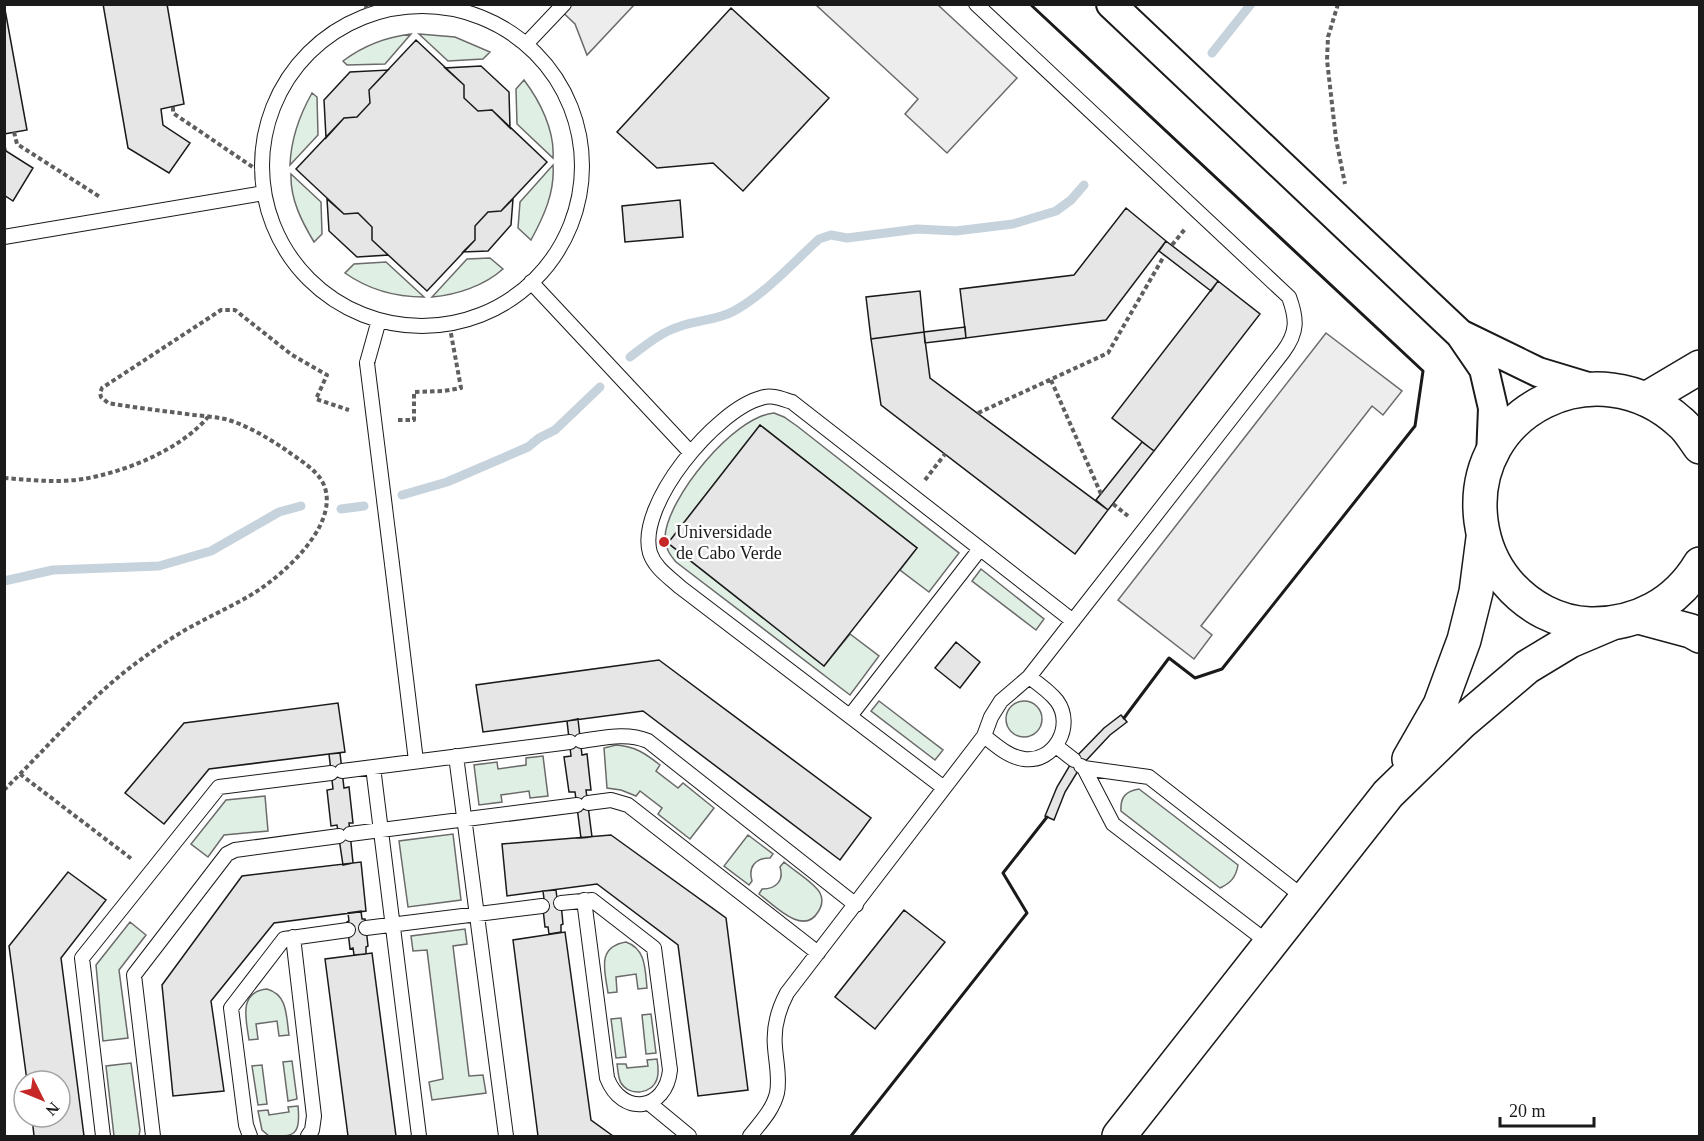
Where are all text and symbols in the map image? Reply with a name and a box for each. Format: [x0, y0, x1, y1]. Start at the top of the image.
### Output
place label: Universidade de Cabo Verde [676, 522, 782, 563]
marker: Universidade de Cabo Verde [657, 535, 671, 549]
north arrow [12, 1069, 72, 1129]
scale bar [1500, 1090, 1594, 1128]
text: N [42, 1099, 63, 1119]
text: 20 m [1509, 1101, 1546, 1121]

